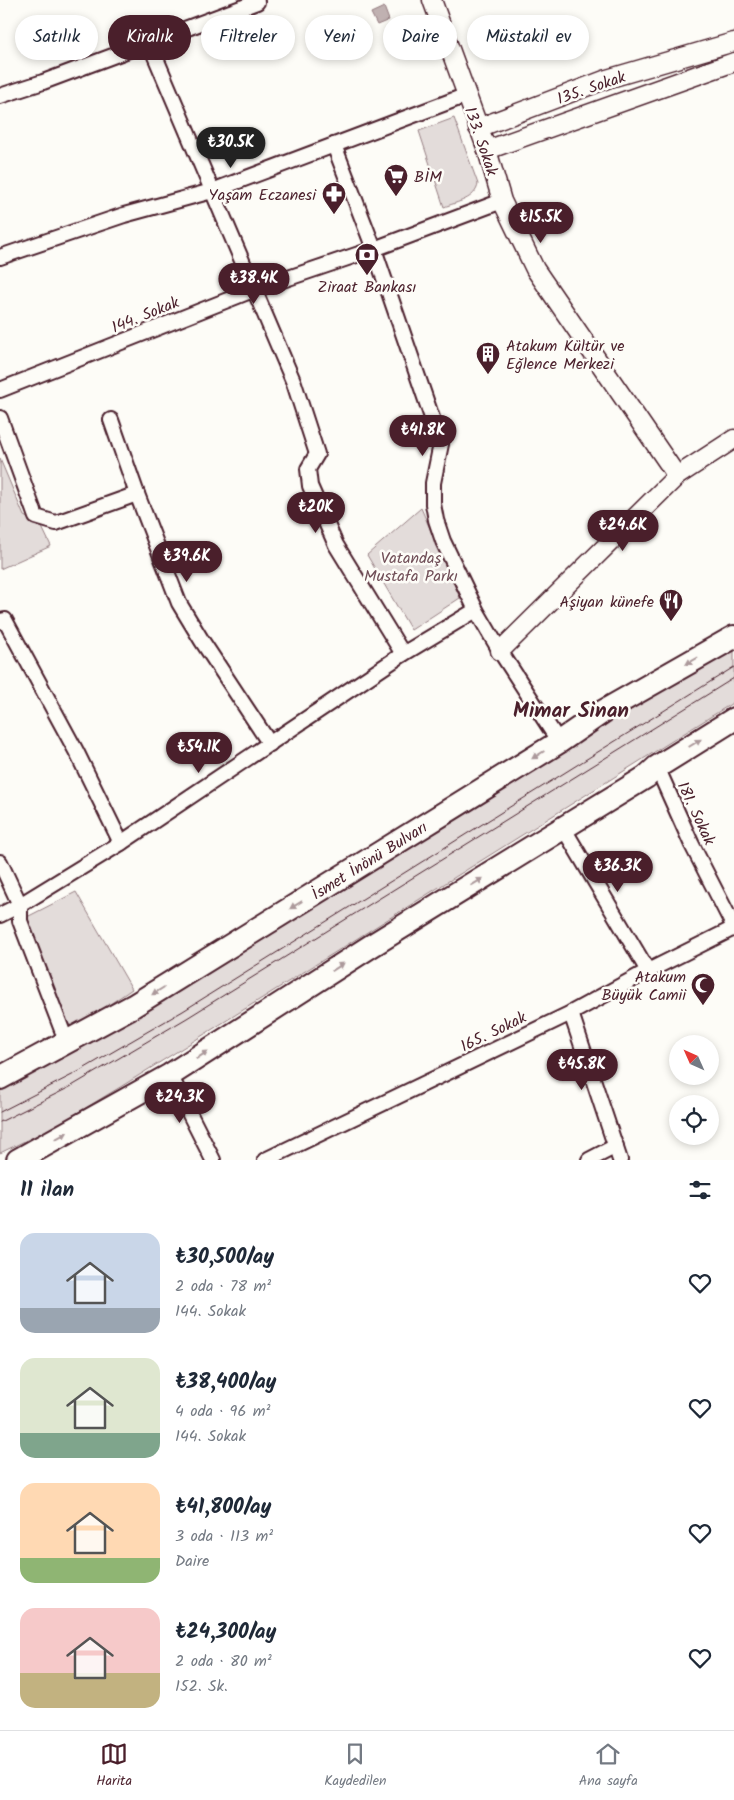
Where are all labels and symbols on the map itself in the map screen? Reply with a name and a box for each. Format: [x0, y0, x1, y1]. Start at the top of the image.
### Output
street label: 135. Sokak [554, 65, 630, 112]
street label: 133. Sokak [457, 103, 504, 180]
pin: ₺30.5K [190, 126, 272, 169]
supermarket icon: BİM [383, 163, 409, 197]
place label: BİM [414, 165, 442, 190]
pharmacy icon: Yaşam Eczanesi [321, 181, 347, 215]
place label: Yaşam Eczanesi [208, 183, 317, 208]
pin: ₺15.5K [500, 202, 582, 244]
bank icon: Ziraat Bankası [354, 242, 380, 276]
pin: ₺38.4K [213, 262, 295, 305]
place label: Ziraat Bankası [318, 275, 416, 300]
street label: 144. Sokak [108, 290, 184, 340]
place label: Atakum Kültür ve Eğlence Merkezi [506, 334, 624, 377]
building icon: Atakum Kültür ve Eğlence Merkezi [475, 341, 501, 375]
pin: ₺41.8K [382, 414, 464, 457]
pin: ₺20K [286, 492, 346, 534]
pin: ₺24.6K [582, 510, 664, 552]
pin: ₺39.6K [146, 540, 228, 583]
park label: Vatandaş Mustafa Parkı [364, 546, 458, 589]
restaurant icon: Aşiyan künefe [658, 588, 684, 622]
place label: Aşiyan künefe [560, 590, 654, 615]
one-way arrow [684, 657, 699, 665]
district label: Mimar Sinan [513, 695, 629, 728]
pin: ₺54.1K [158, 732, 240, 774]
one-way arrow [689, 739, 702, 748]
one-way arrow [532, 750, 545, 759]
street label: 181. Sokak [670, 777, 722, 850]
street label: İsmet İnönü Bulvarı [307, 815, 433, 907]
pin: ₺36.3K [577, 850, 659, 893]
one-way arrow [470, 877, 483, 886]
one-way arrow [290, 900, 303, 910]
one-way arrow [332, 962, 345, 971]
place label: Atakum Büyük Camii [602, 965, 687, 1008]
mosque icon: Atakum Büyük Camii [690, 972, 716, 1006]
one-way arrow [151, 986, 165, 995]
street label: 165. Sokak [456, 1005, 531, 1059]
north arrow [669, 1035, 719, 1085]
pin: ₺45.8K [541, 1048, 623, 1091]
one-way arrow [195, 1050, 208, 1059]
pin: ₺24.3K [139, 1082, 221, 1124]
one-way arrow [54, 1132, 68, 1140]

